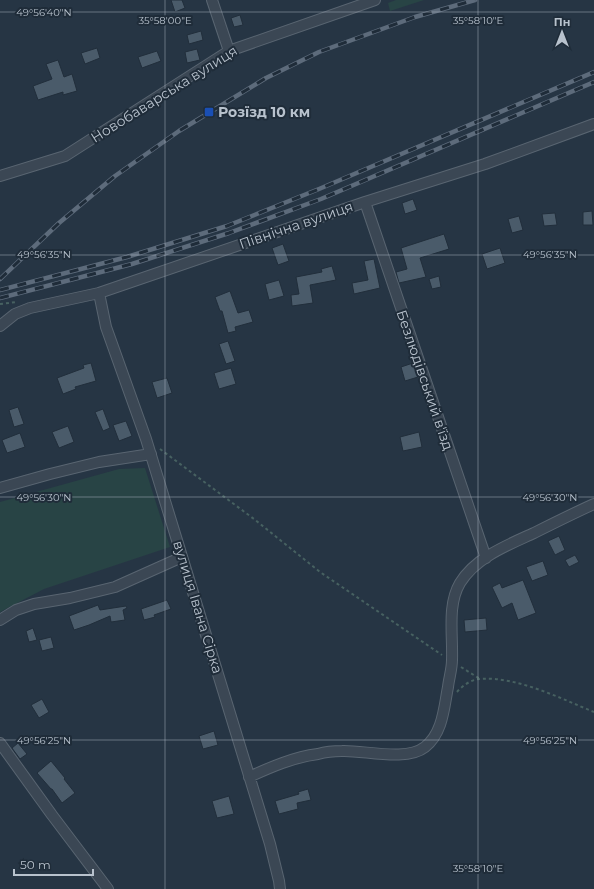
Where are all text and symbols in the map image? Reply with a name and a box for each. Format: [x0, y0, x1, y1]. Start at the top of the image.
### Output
text: 49°56'40"N [16, 6, 72, 19]
north arrow [542, 12, 582, 52]
text: 35°58'00"E [138, 14, 192, 27]
text: 35°58'10"E [453, 14, 504, 27]
text: Пн [554, 15, 570, 29]
street label: Новобаварська вулиця [87, 41, 241, 147]
place label: Розїзд 10 км [218, 103, 310, 121]
marker: Розїзд 10 км [203, 106, 215, 118]
street label: Північна вулиця [237, 197, 355, 253]
text: 49°56'35"N [17, 248, 71, 261]
text: 49°56'35"N [523, 248, 577, 261]
street label: Безлюдівський в'їзд [393, 307, 457, 453]
text: 49°56'30"N [17, 491, 71, 504]
text: 49°56'30"N [523, 491, 577, 504]
street label: вулиця Івана Сірка [169, 538, 227, 676]
text: 49°56'25"N [17, 734, 71, 747]
text: 49°56'25"N [523, 734, 577, 747]
scale bar [14, 851, 93, 877]
text: 50 m [20, 857, 51, 872]
text: 35°58'10"E [453, 862, 504, 875]

